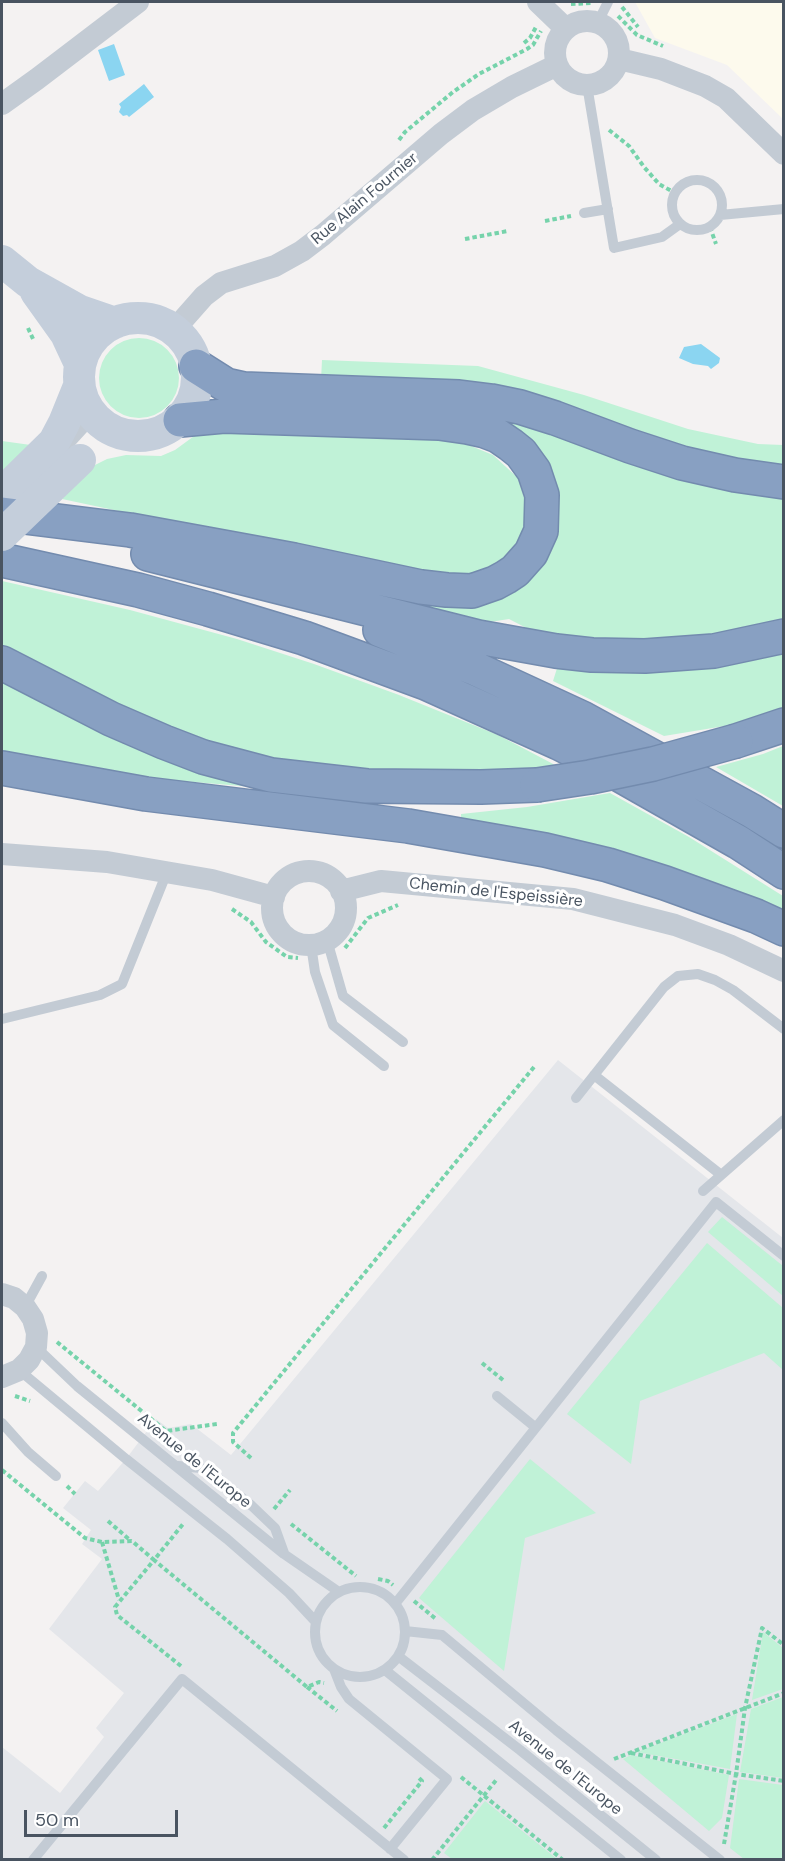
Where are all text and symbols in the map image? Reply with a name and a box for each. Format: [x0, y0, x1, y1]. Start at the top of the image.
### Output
street label: Rue Alain Fournier [308, 149, 422, 249]
street label: Chemin de l'Espeissière [408, 874, 584, 912]
street label: Avenue de l'Europe [133, 1409, 255, 1513]
street label: Avenue de l'Europe [504, 1716, 626, 1820]
scale bar [27, 1798, 182, 1836]
text: 50 m [35, 1808, 79, 1832]

